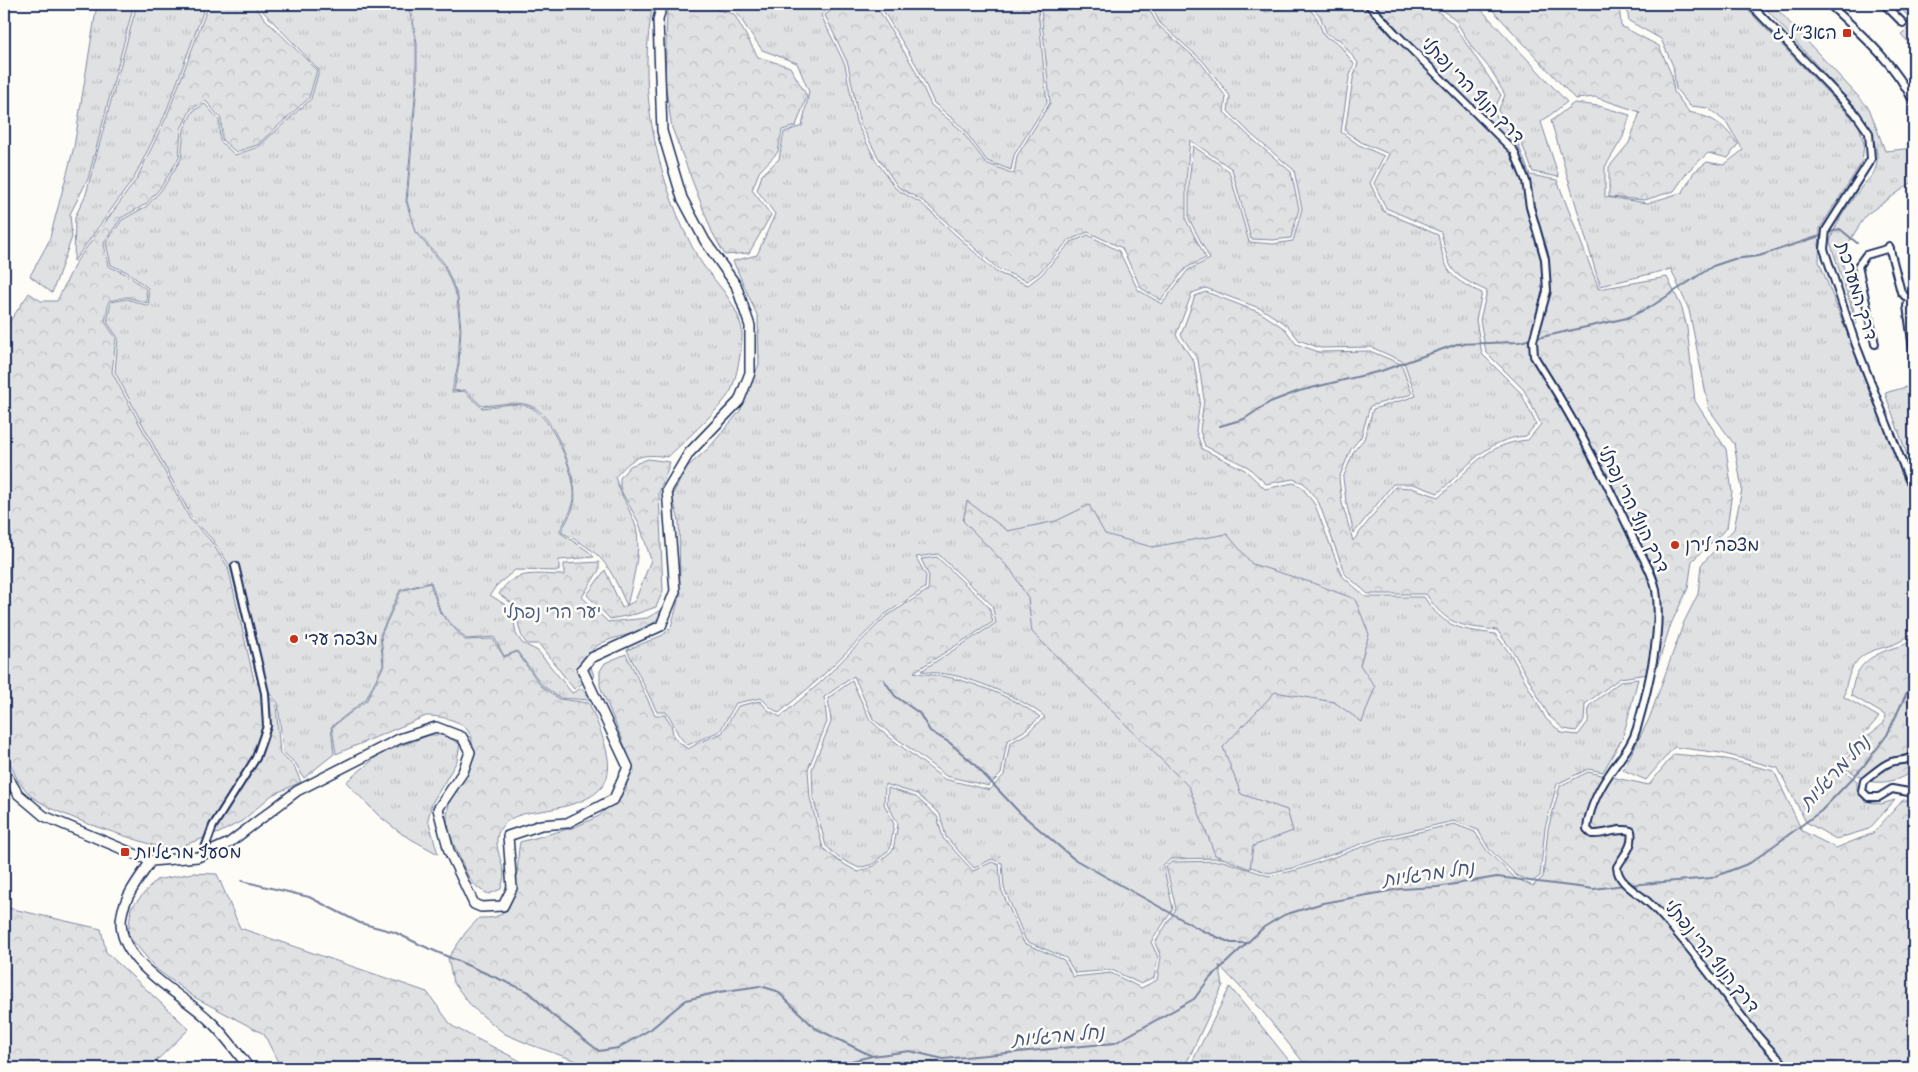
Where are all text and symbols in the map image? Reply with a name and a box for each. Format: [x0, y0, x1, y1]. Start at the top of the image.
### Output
place label: האצ״ל ג [1773, 20, 1837, 45]
marker: האצ״ל ג [1841, 27, 1853, 39]
street label: דרך הנוף הרי נפתלי [1416, 31, 1531, 148]
street label: דרך המערכת [1830, 238, 1884, 343]
street label: דרך הנוף הרי נפתלי [1593, 441, 1676, 577]
place label: מצפה לירן [1685, 532, 1759, 557]
marker: מצפה לירן [1669, 539, 1681, 551]
park label: יער הרי נפתלי [503, 599, 601, 624]
place label: מצפה עדי [304, 626, 378, 651]
marker: מצפה עדי [288, 633, 300, 645]
water label: נחל מרגליות [1792, 728, 1876, 816]
place label: מסעף מרגליות [134, 839, 242, 864]
marker: מסעף מרגליות [119, 846, 131, 858]
water label: נחל מרגליות [1378, 853, 1477, 893]
street label: דרך הנוף הרי נפתלי [1659, 894, 1766, 1018]
water label: נחל מרגליות [1009, 1018, 1107, 1052]

